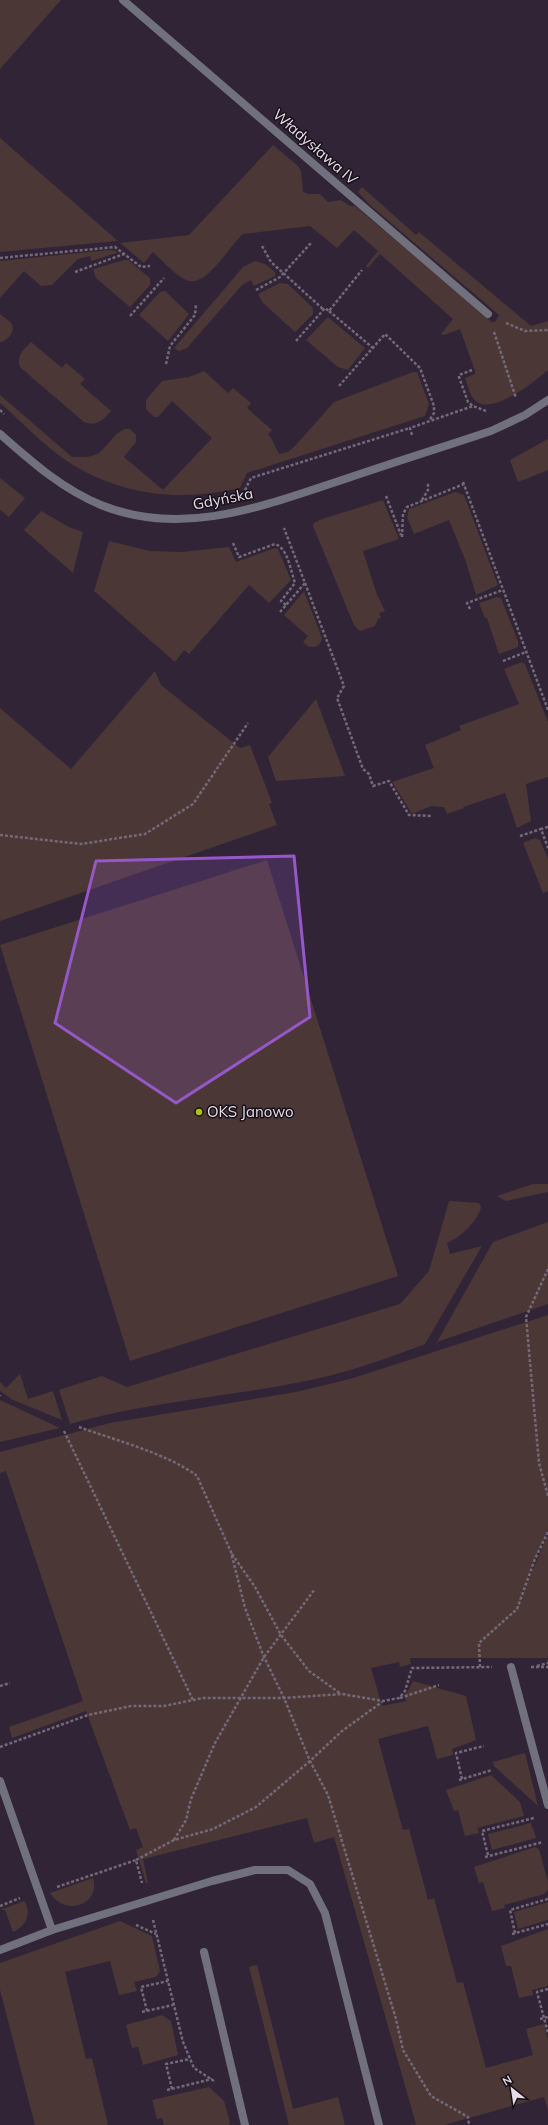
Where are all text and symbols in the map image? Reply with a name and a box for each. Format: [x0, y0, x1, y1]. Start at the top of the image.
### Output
street label: Władysława IV [269, 105, 362, 189]
street label: Gdyńska [191, 483, 255, 514]
place label: OKS Janowo [207, 1102, 294, 1121]
marker: OKS Janowo [194, 1107, 204, 1117]
north arrow [492, 2069, 532, 2109]
text: N [500, 2072, 514, 2088]

